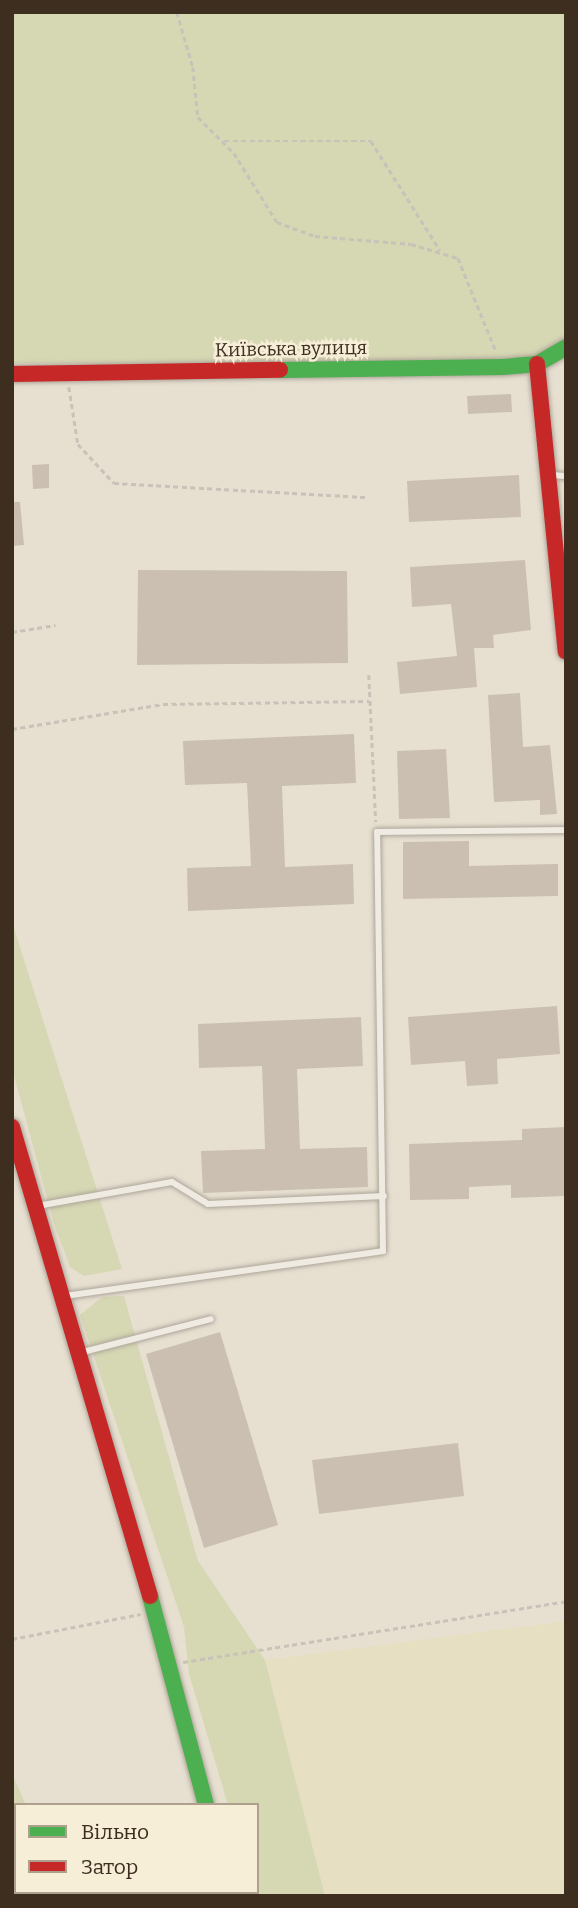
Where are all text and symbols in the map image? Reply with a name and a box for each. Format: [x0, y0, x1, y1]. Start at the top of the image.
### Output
street label: Київська вулиця [215, 336, 367, 362]
legend [14, 1803, 259, 1894]
text: Вільно [81, 1819, 149, 1845]
text: Затор [81, 1854, 138, 1880]

